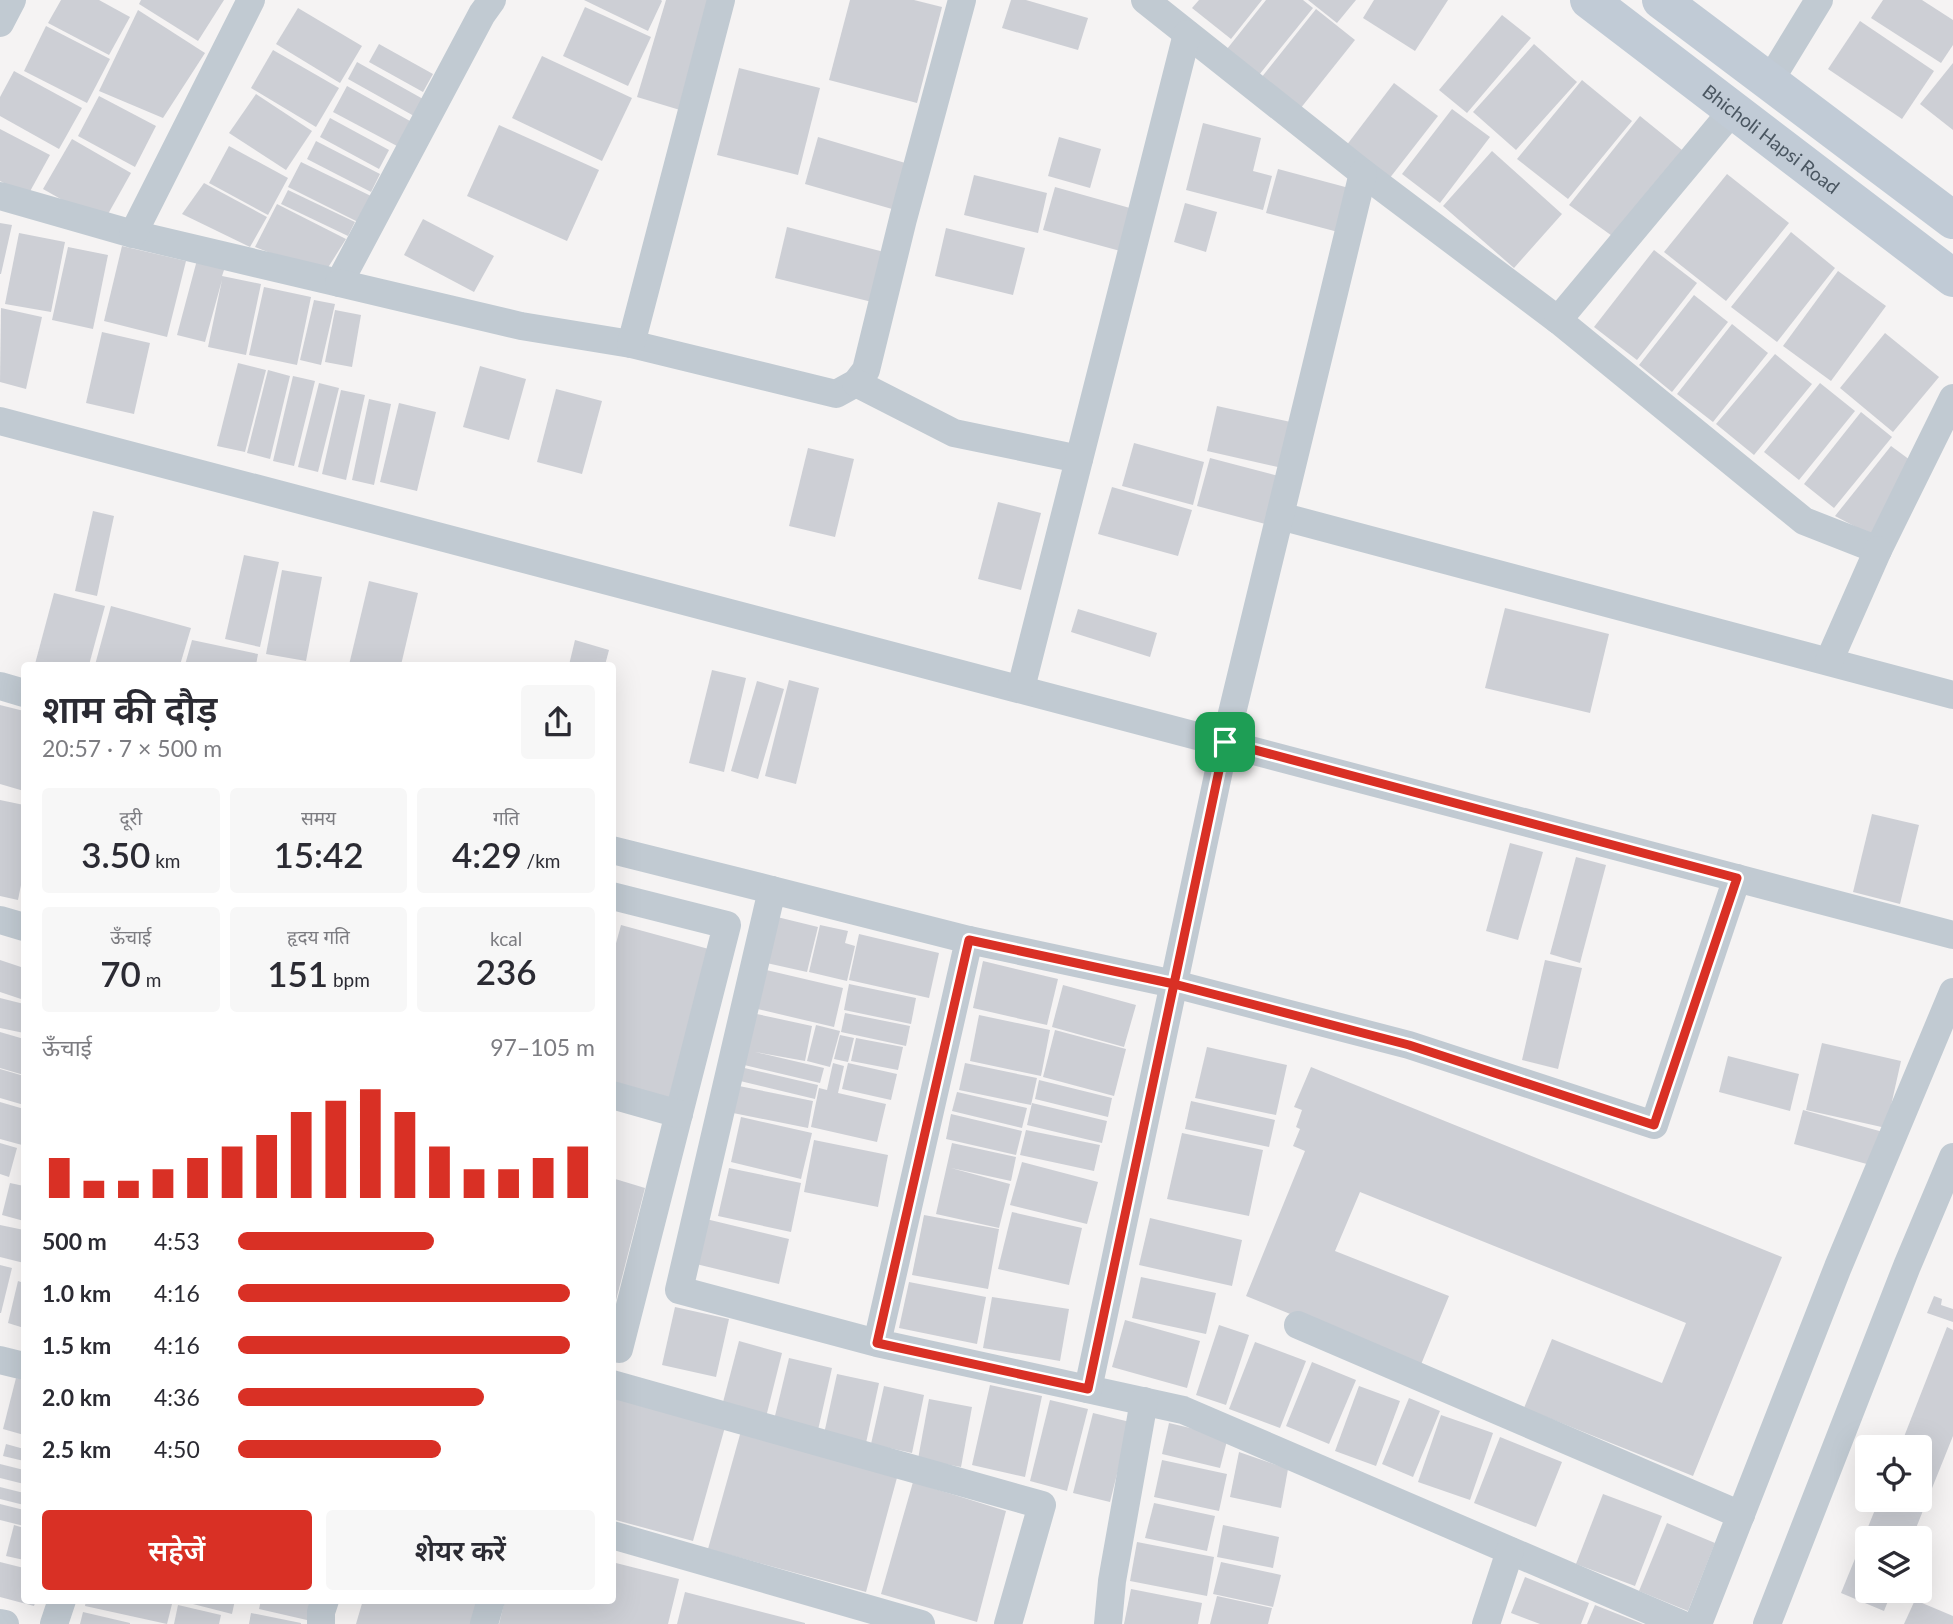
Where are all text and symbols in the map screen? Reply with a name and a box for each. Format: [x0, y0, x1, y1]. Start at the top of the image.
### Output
street label: Bhicholi Hapsi Road [1698, 79, 1844, 198]
text: शाम की दौड़ [42, 685, 217, 731]
button: share [521, 685, 595, 759]
pin [1195, 712, 1255, 772]
icon: arrive [1206, 723, 1244, 761]
text: 20:57 · 7 × 500 m [42, 734, 222, 762]
text: दूरी [119, 806, 142, 829]
text: समय [301, 806, 336, 829]
text: गति [493, 806, 519, 829]
text: 3.50 [81, 833, 150, 875]
text: 15:42 [273, 833, 364, 875]
text: 4:29 [452, 833, 522, 875]
text: km [150, 849, 181, 872]
text: /km [522, 849, 560, 872]
text: ऊँचाई [110, 925, 151, 948]
text: हृदय गति [287, 925, 350, 948]
text: kcal [490, 927, 522, 950]
text: 236 [476, 950, 537, 992]
text: 70 [100, 952, 141, 994]
text: 151 [267, 952, 328, 994]
text: m [141, 968, 161, 991]
text: bpm [328, 968, 370, 991]
text: ऊँचाई [42, 1033, 92, 1061]
text: 97–105 m [490, 1033, 595, 1061]
text: 500 m [42, 1227, 107, 1255]
text: 4:53 [154, 1227, 200, 1255]
text: 1.0 km [42, 1279, 111, 1307]
text: 4:16 [154, 1279, 200, 1307]
text: 1.5 km [42, 1331, 111, 1359]
text: 4:16 [154, 1331, 200, 1359]
text: 2.0 km [42, 1383, 111, 1411]
text: 4:36 [154, 1383, 200, 1411]
text: 2.5 km [42, 1435, 111, 1463]
text: 4:50 [154, 1435, 200, 1463]
map controls [1855, 1435, 1932, 1603]
button: locate [1855, 1435, 1932, 1512]
button: सहेजें [42, 1510, 312, 1590]
button: शेयर करें [326, 1510, 595, 1590]
button: layers [1855, 1526, 1932, 1603]

